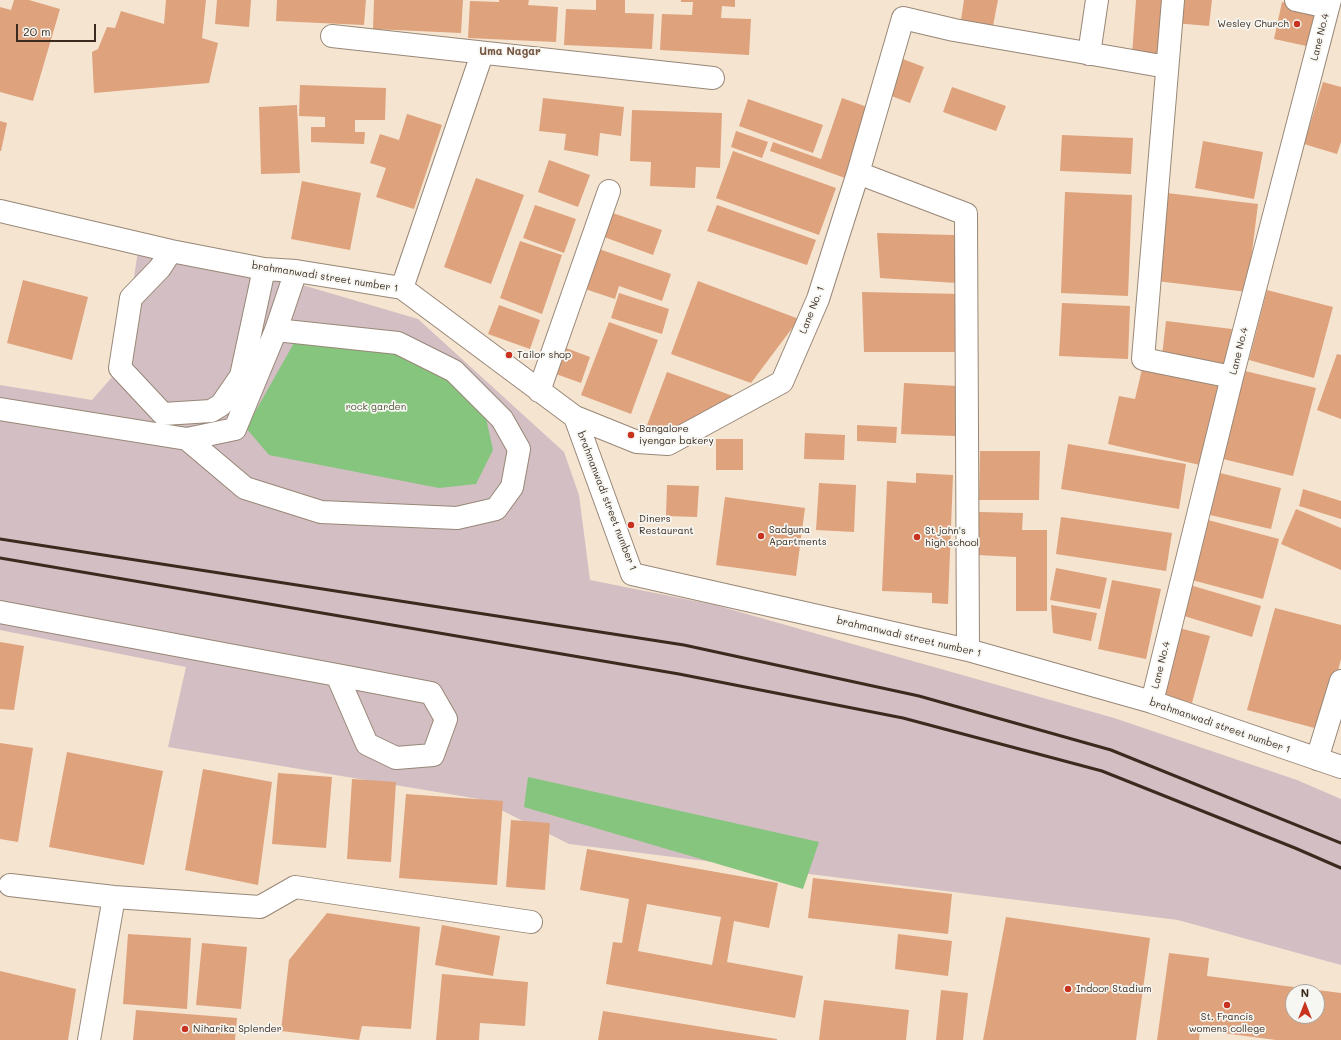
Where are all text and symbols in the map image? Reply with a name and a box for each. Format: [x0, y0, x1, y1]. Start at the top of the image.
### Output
street label: Lane No.4 [1308, 12, 1332, 62]
scale bar [18, 16, 98, 42]
place label: Wesley Church [1217, 18, 1289, 30]
marker: Wesley Church [1292, 19, 1302, 29]
text: 20 m [23, 23, 51, 39]
district label: Uma Nagar [479, 45, 541, 59]
street label: brahmanwadi street number 1 [251, 259, 399, 295]
street label: Lane No. 1 [797, 284, 827, 336]
street label: Lane No.4 [1227, 326, 1251, 376]
place label: Tailor shop [517, 349, 571, 361]
marker: Tailor shop [504, 350, 514, 360]
park label: rock garden [346, 401, 406, 413]
place label: Bangalore iyengar bakery [639, 423, 714, 446]
street label: brahmanwadi street number 1 [575, 430, 639, 572]
marker: Bangalore iyengar bakery [626, 430, 636, 440]
place label: Diners Restaurant [639, 513, 694, 536]
marker: Diners Restaurant [626, 520, 636, 530]
place label: Sadguna Apartments [769, 524, 827, 548]
place label: St john's high school [925, 525, 979, 548]
marker: Sadguna Apartments [756, 531, 766, 541]
marker: St john's high school [912, 532, 922, 542]
street label: brahmanwadi street number 1 [836, 614, 982, 660]
street label: Lane No.4 [1149, 640, 1173, 690]
street label: brahmanwadi street number 1 [1148, 696, 1292, 756]
place label: Indoor Stadium [1076, 983, 1151, 995]
marker: Indoor Stadium [1063, 984, 1073, 994]
north arrow [1285, 984, 1325, 1024]
text: N [1301, 985, 1309, 1000]
marker: St. Francis womens college [1222, 1000, 1232, 1010]
place label: St. Francis womens college [1189, 1011, 1265, 1034]
place label: Niharika Splender [193, 1023, 282, 1035]
marker: Niharika Splender [180, 1024, 190, 1034]

